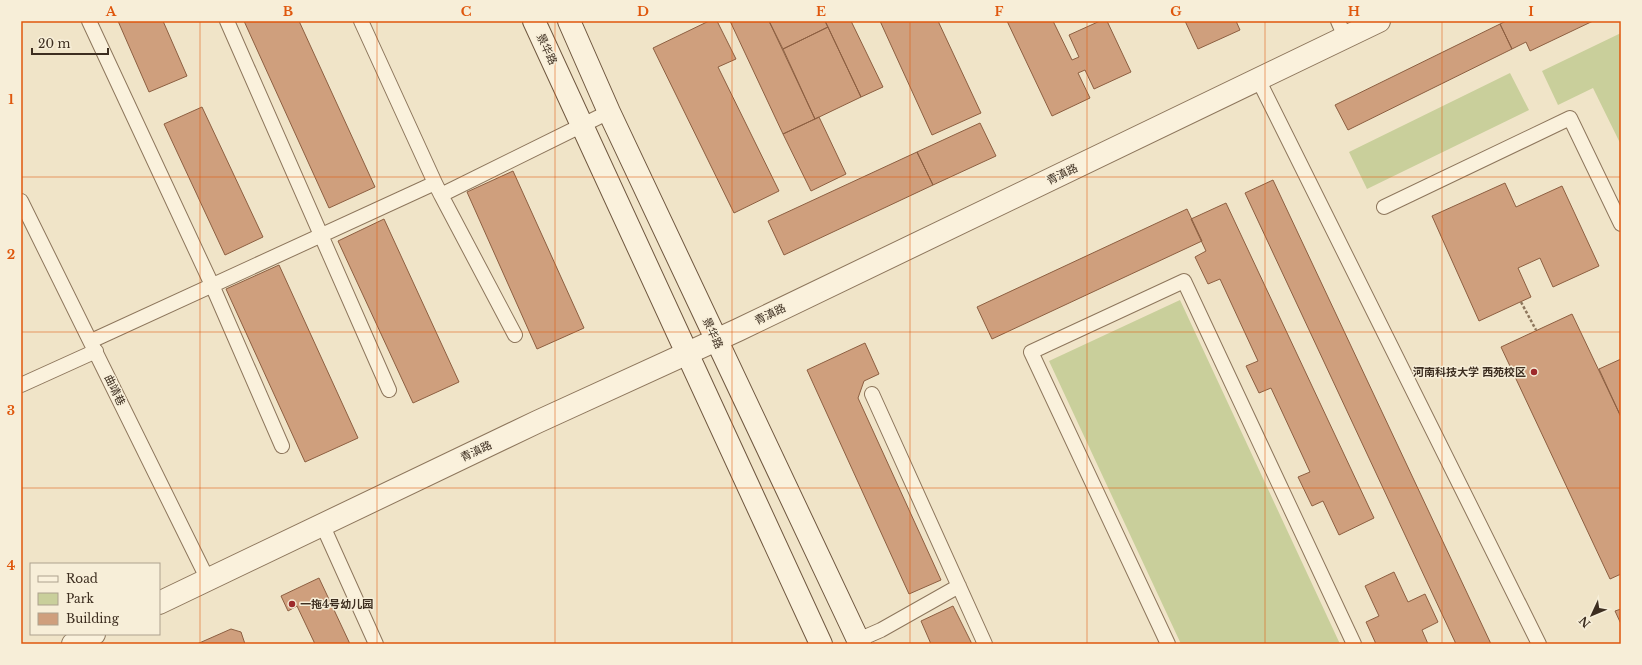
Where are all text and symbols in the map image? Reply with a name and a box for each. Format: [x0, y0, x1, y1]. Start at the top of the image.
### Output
text: A [105, 3, 117, 20]
text: B [283, 3, 293, 20]
text: C [461, 3, 472, 20]
text: D [637, 3, 649, 20]
text: E [816, 3, 826, 20]
text: F [995, 3, 1004, 20]
text: G [1170, 3, 1182, 20]
text: H [1348, 3, 1360, 20]
text: I [1528, 3, 1534, 20]
scale bar [32, 30, 108, 56]
street label: 景华路 [534, 31, 560, 67]
text: 20 m [38, 36, 70, 51]
text: 1 [8, 91, 14, 108]
street label: 青滇路 [1044, 160, 1080, 188]
text: 2 [7, 246, 15, 263]
street label: 青滇路 [752, 300, 788, 328]
street label: 景华路 [700, 315, 726, 351]
place label: 河南科技大学 西苑校区 [1413, 365, 1526, 379]
marker: 河南科技大学 西苑校区 [1529, 367, 1539, 377]
street label: 曲靖巷 [101, 372, 129, 408]
text: 3 [7, 402, 15, 419]
street label: 青滇路 [458, 438, 494, 464]
text: 4 [7, 557, 16, 574]
legend [30, 563, 160, 635]
text: Road [66, 571, 98, 586]
text: Park [66, 591, 94, 606]
north arrow [1572, 595, 1612, 635]
place label: 一拖4号幼儿园 [300, 597, 373, 611]
marker: 一拖4号幼儿园 [287, 599, 297, 609]
text: Building [66, 611, 120, 626]
text: N [1576, 613, 1593, 631]

